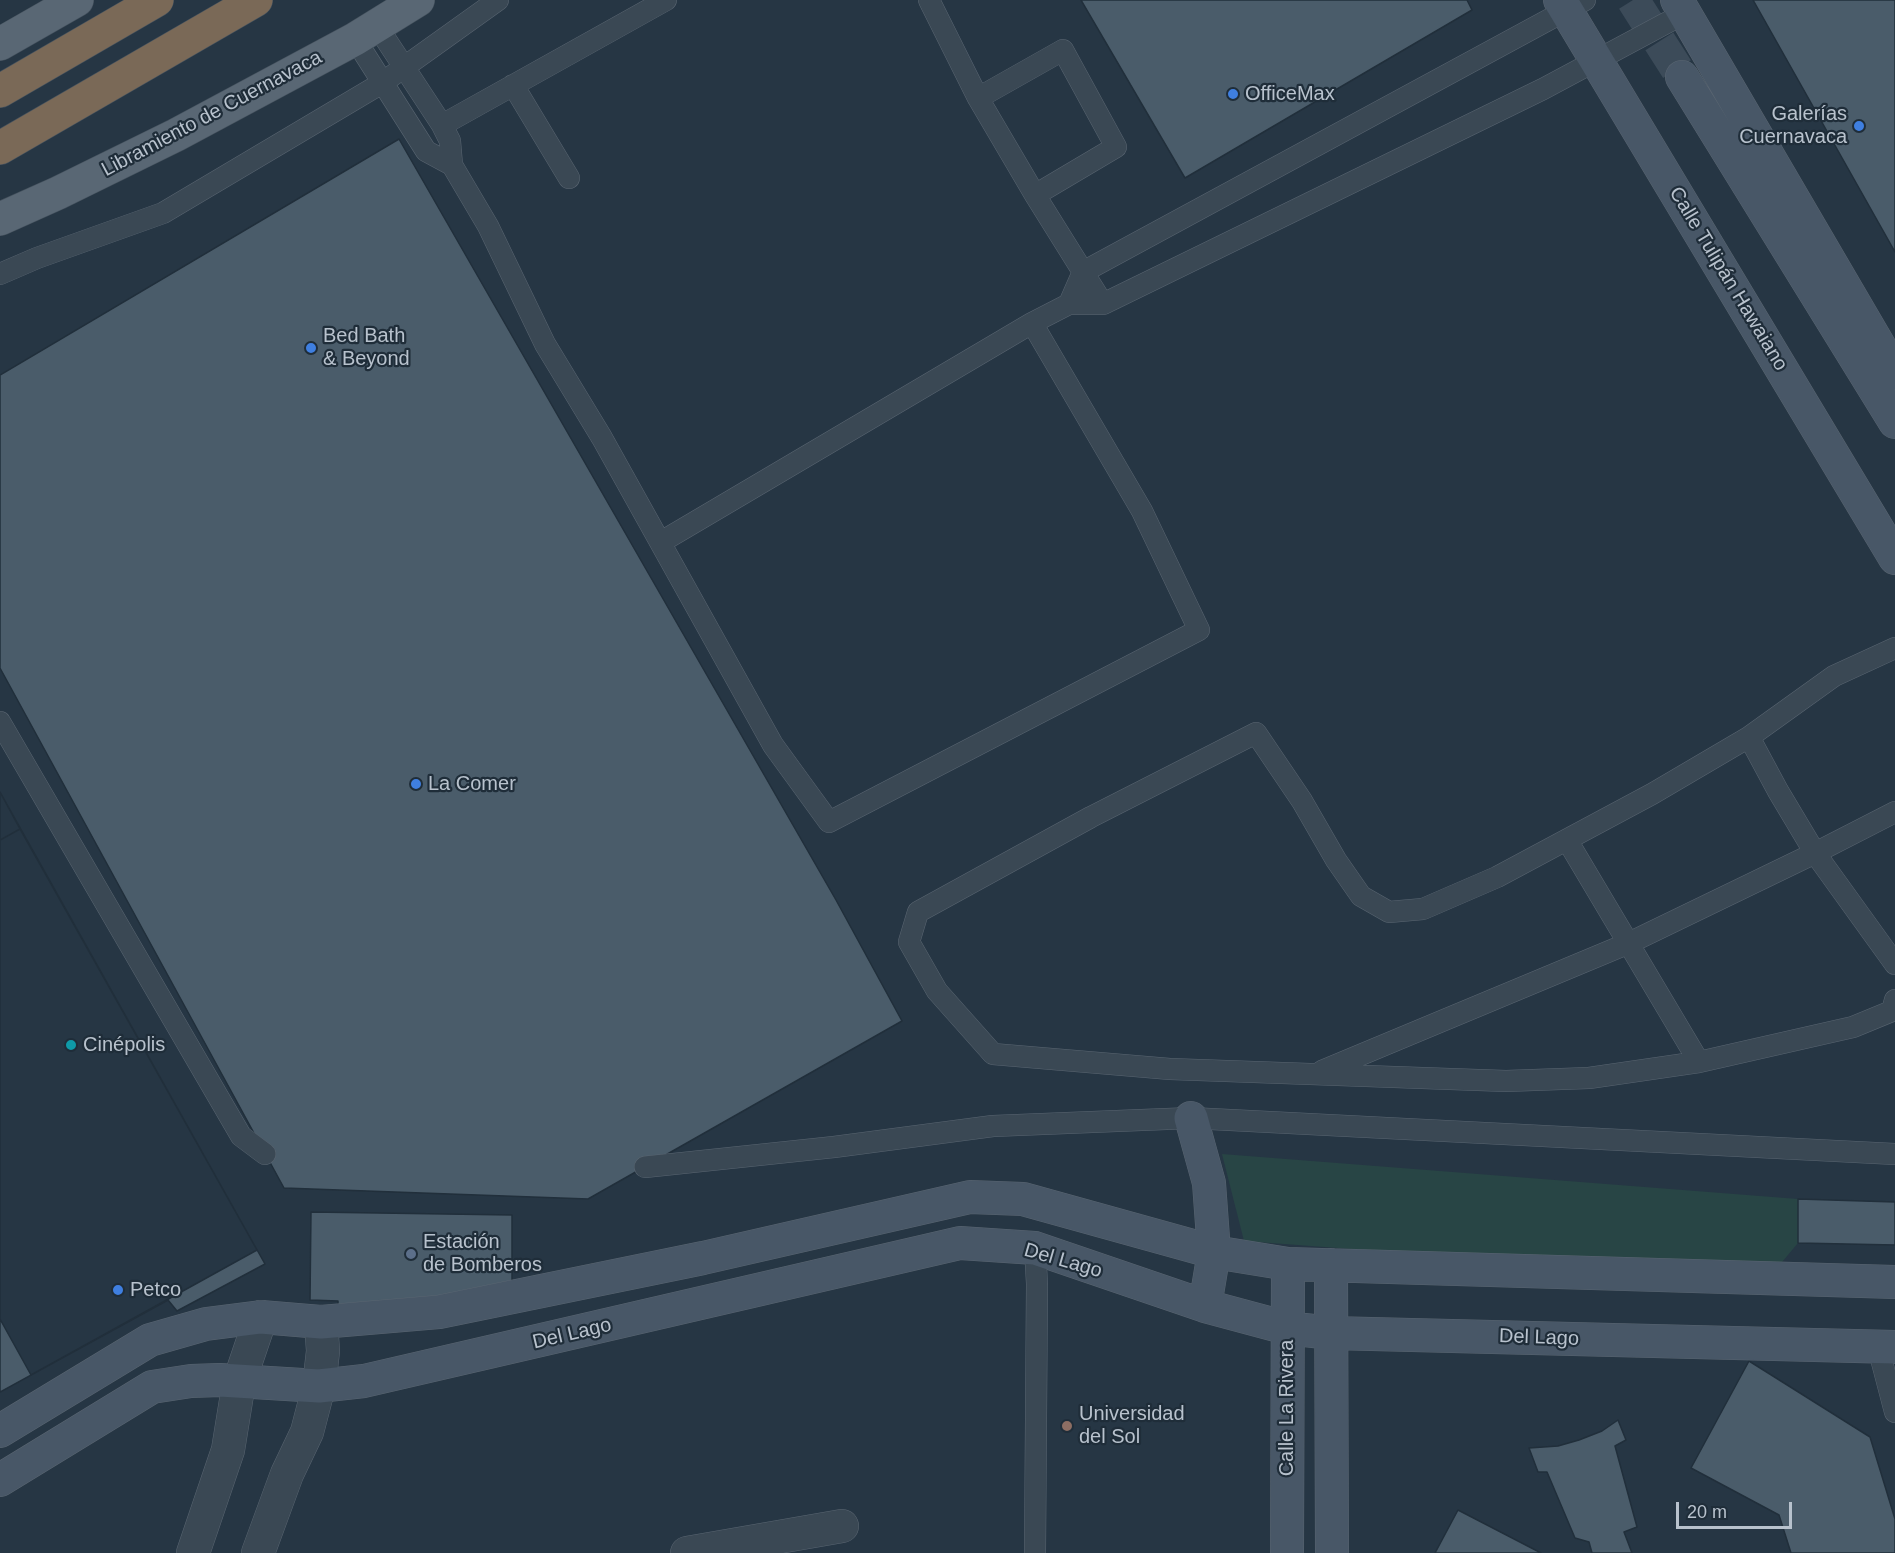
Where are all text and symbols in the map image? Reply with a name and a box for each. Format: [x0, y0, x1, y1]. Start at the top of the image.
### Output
street label: Libramiento de Cuernavaca [98, 46, 326, 182]
place label: OfficeMax [1245, 82, 1335, 106]
marker: OfficeMax [1226, 87, 1240, 101]
place label: Galerías Cuernavaca [1739, 102, 1847, 149]
marker: Galerías Cuernavaca [1852, 119, 1866, 133]
street label: Calle Tulipán Hawaiano [1664, 183, 1792, 375]
place label: Bed Bath & Beyond [323, 324, 410, 371]
marker: Bed Bath & Beyond [304, 341, 318, 355]
place label: La Comer [428, 772, 516, 796]
marker: La Comer [409, 777, 423, 791]
place label: Cinépolis [83, 1033, 165, 1057]
marker: Cinépolis [64, 1038, 78, 1052]
place label: Estación de Bomberos [423, 1230, 542, 1277]
street label: Del Lago [1021, 1238, 1105, 1284]
marker: Estación de Bomberos [404, 1247, 418, 1261]
place label: Petco [130, 1278, 181, 1302]
marker: Petco [111, 1283, 125, 1297]
street label: Del Lago [530, 1313, 614, 1355]
street label: Del Lago [1499, 1325, 1579, 1351]
street label: Calle La Rivera [1275, 1340, 1299, 1476]
place label: Universidad del Sol [1079, 1402, 1185, 1449]
marker: Universidad del Sol [1060, 1419, 1074, 1433]
scale bar [1679, 1490, 1794, 1528]
text: 20 m [1687, 1502, 1727, 1522]

